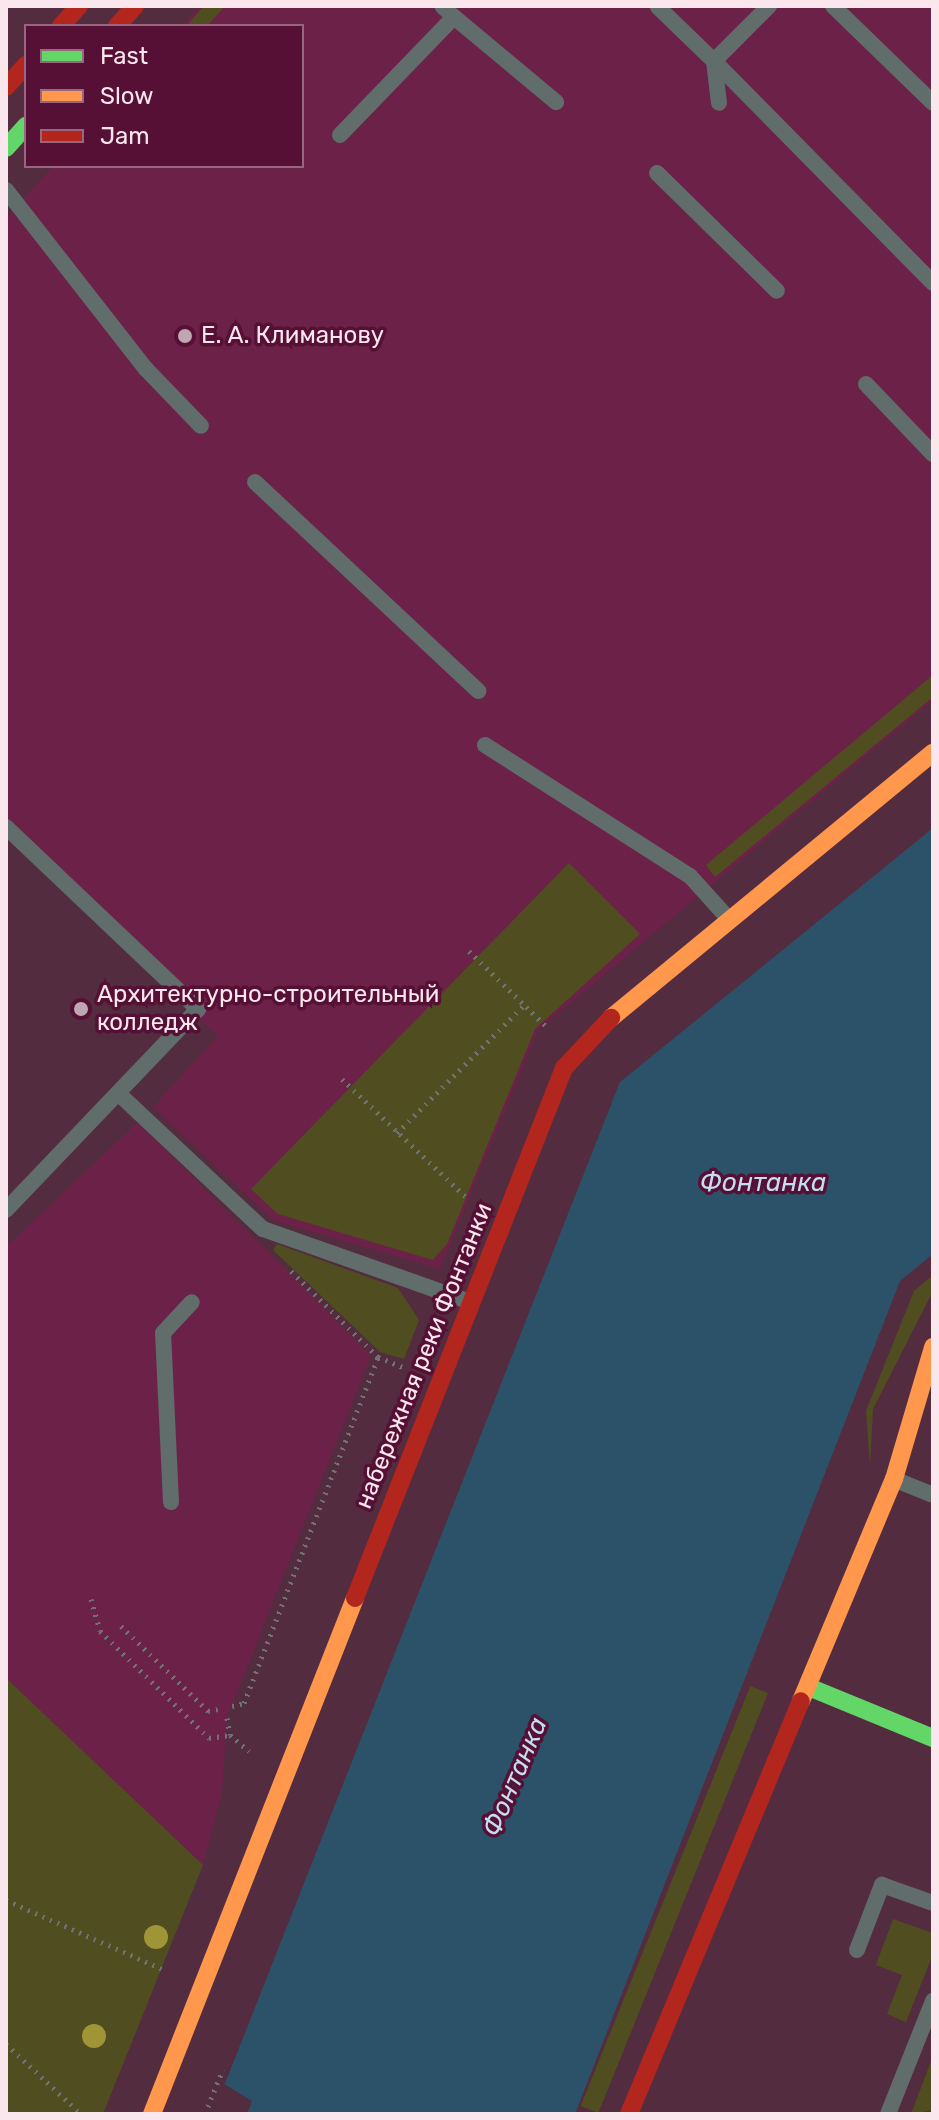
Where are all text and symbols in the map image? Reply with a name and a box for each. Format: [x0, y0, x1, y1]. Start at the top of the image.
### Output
legend [24, 24, 304, 168]
text: Fast [100, 42, 148, 70]
text: Slow [100, 82, 153, 110]
text: Jam [100, 122, 150, 150]
place label: Е. А. Климанову [201, 322, 384, 350]
marker: Е. А. Климанову [176, 327, 194, 345]
place label: Архитектурно-строительный колледж [97, 981, 439, 1037]
marker: Архитектурно-строительный колледж [72, 1000, 90, 1018]
water label: Фонтанка [700, 1167, 826, 1199]
street label: набережная реки Фонтанки [349, 1199, 499, 1513]
water label: Фонтанка [476, 1713, 554, 1841]

